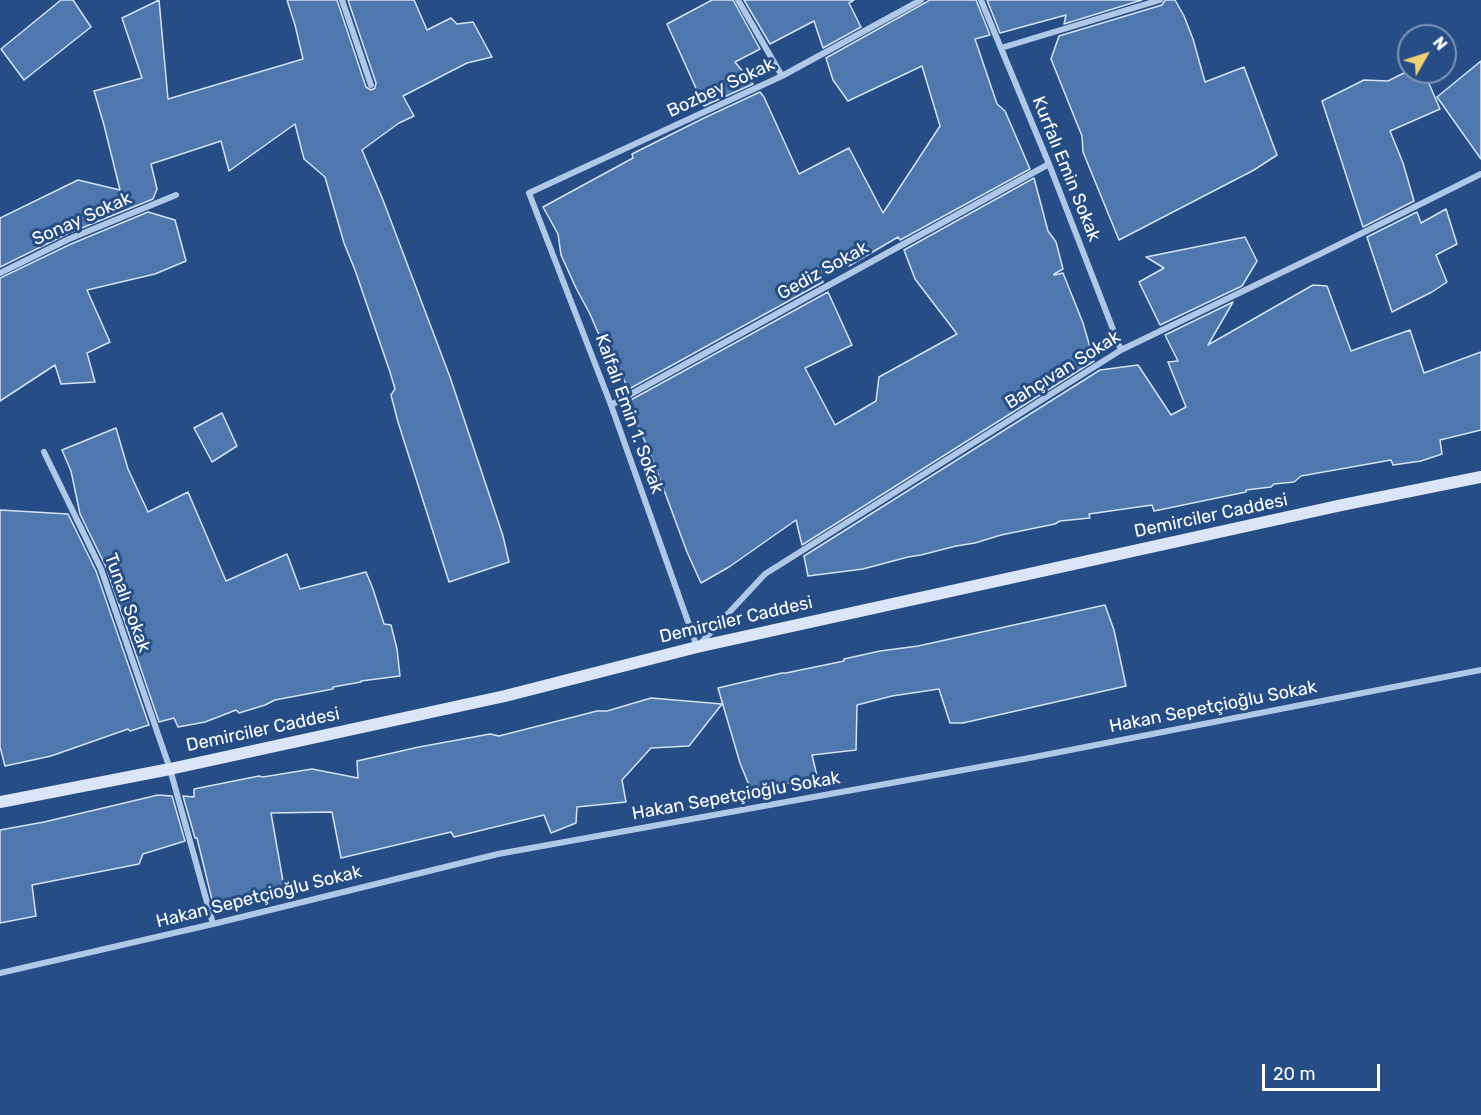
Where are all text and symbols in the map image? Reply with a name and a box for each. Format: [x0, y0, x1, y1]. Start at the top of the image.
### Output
north arrow [1397, 24, 1457, 84]
text: N [1429, 33, 1451, 54]
street label: Bozbey Sokak [664, 54, 778, 122]
street label: Kurfalı Emin Sokak [1027, 93, 1105, 245]
street label: Sonay Sokak [29, 188, 135, 250]
street label: Gediz Sokak [774, 237, 872, 305]
street label: Bahçıvan Sokak [1001, 326, 1125, 414]
street label: Kalfalı Emin 1. Sokak [590, 331, 668, 497]
street label: Demirciler Caddesi [1132, 489, 1290, 543]
street label: Tunalı Sokak [99, 551, 155, 655]
street label: Demirciler Caddesi [657, 592, 815, 648]
street label: Hakan Sepetçioğlu Sokak [1107, 676, 1319, 738]
street label: Demirciler Caddesi [184, 703, 342, 757]
street label: Hakan Sepetçioğlu Sokak [630, 767, 842, 825]
street label: Hakan Sepetçioğlu Sokak [154, 861, 364, 933]
scale bar [1265, 1052, 1384, 1090]
text: 20 m [1273, 1063, 1315, 1085]

